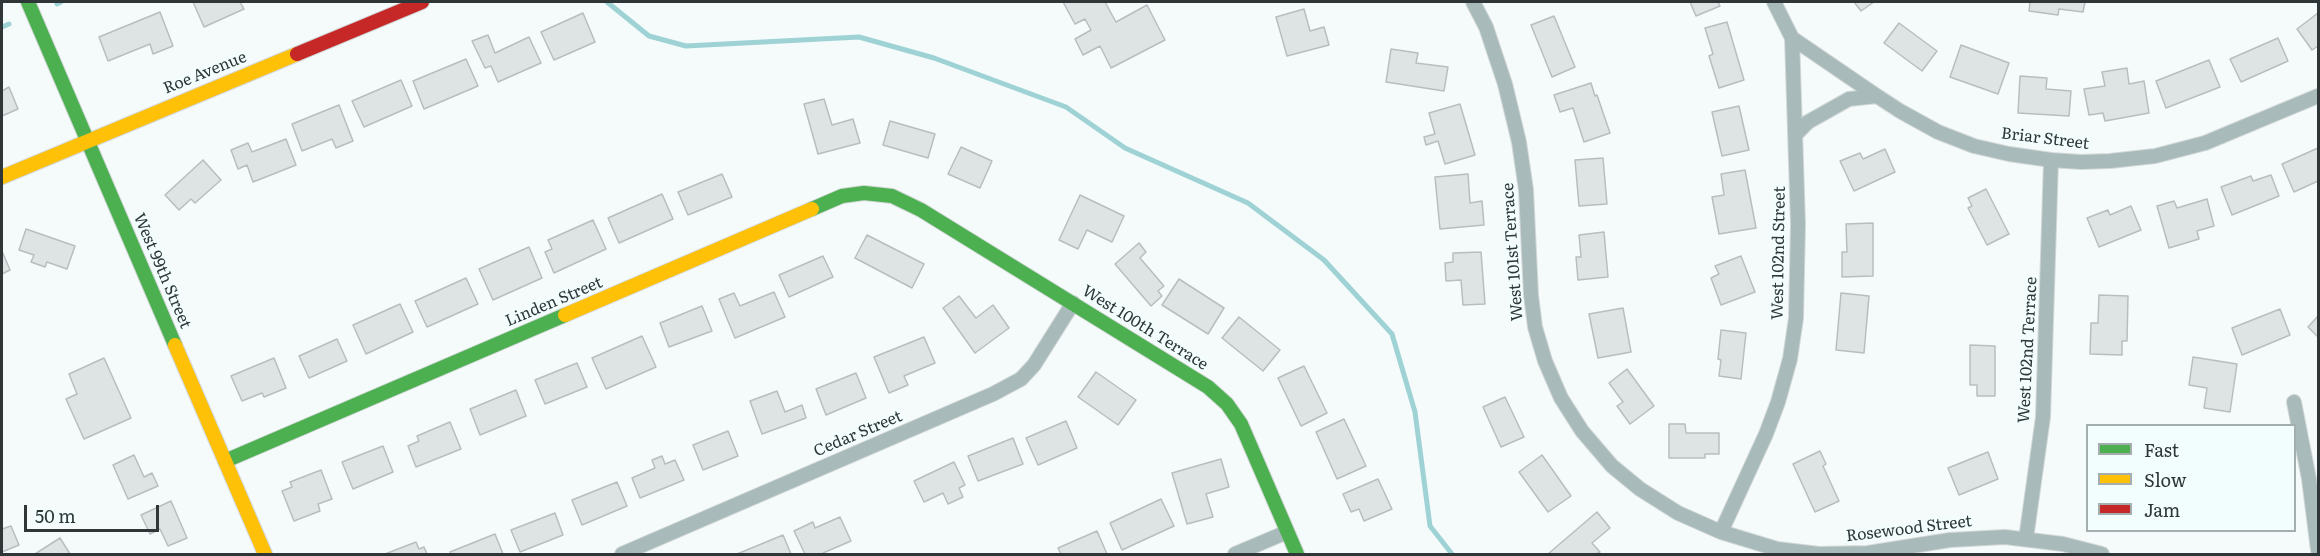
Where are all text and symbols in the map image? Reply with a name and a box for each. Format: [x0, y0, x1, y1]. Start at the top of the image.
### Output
street label: Roe Avenue [161, 48, 249, 98]
street label: Briar Street [2000, 124, 2090, 154]
street label: West 101st Terrace [1499, 182, 1527, 322]
street label: West 102nd Street [1768, 186, 1790, 320]
street label: West 99th Street [129, 210, 195, 332]
street label: Linden Street [503, 273, 605, 331]
street label: West 102nd Terrace [2015, 276, 2041, 424]
street label: West 100th Terrace [1079, 281, 1211, 375]
street label: Cedar Street [811, 407, 905, 461]
legend [2086, 424, 2296, 532]
text: Fast [2144, 436, 2179, 463]
text: Slow [2144, 466, 2186, 493]
scale bar [27, 493, 162, 531]
text: Jam [2144, 496, 2180, 523]
text: 50 m [35, 502, 76, 529]
street label: Rosewood Street [1845, 512, 1973, 546]

